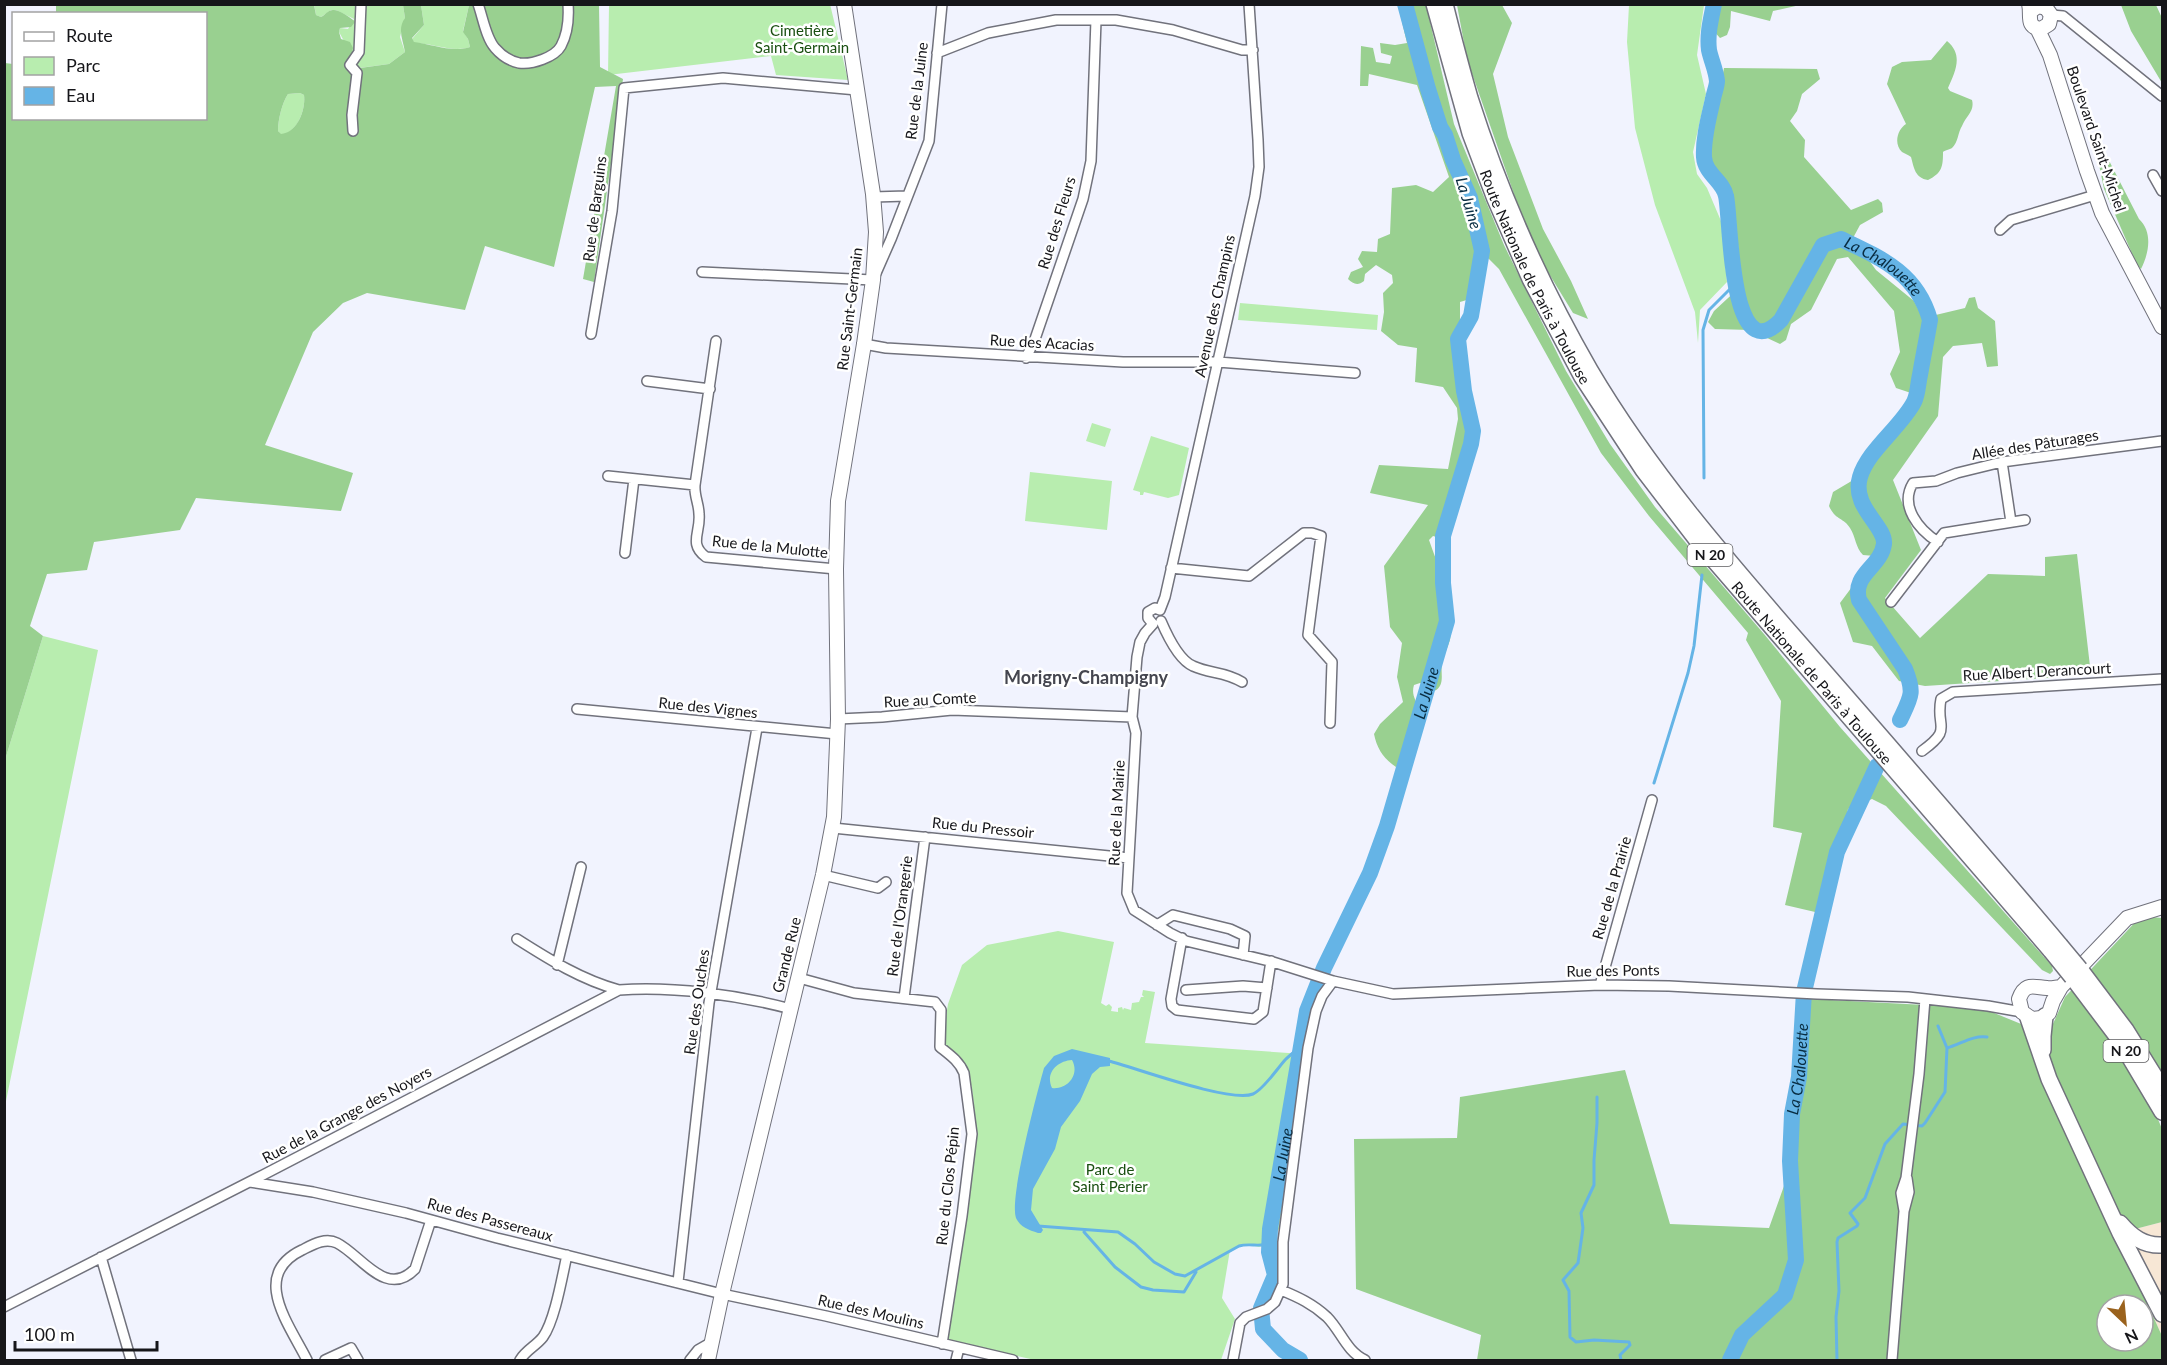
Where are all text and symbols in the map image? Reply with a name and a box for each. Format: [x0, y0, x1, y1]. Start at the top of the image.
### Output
legend [12, 12, 207, 120]
park label: Cimetière Saint-Germain [755, 21, 849, 56]
text: Route [66, 24, 113, 46]
street label: Rue de la Juine [901, 41, 931, 141]
text: Parc [66, 54, 101, 76]
street label: Boulevard Saint-Michel [2064, 63, 2130, 214]
text: Eau [66, 84, 95, 106]
street label: Rue de Barguins [579, 155, 609, 263]
street label: Route Nationale de Paris à Toulouse [1477, 167, 1594, 387]
street label: Rue des Fleurs [1033, 174, 1079, 271]
water label: La Juine [1453, 175, 1486, 231]
water label: La Chalouette [1842, 232, 1927, 299]
street label: Avenue des Champins [1190, 233, 1238, 379]
street label: Rue Saint-Germain [833, 246, 865, 371]
street label: Rue des Acacias [989, 330, 1095, 354]
street label: Allée des Pâturages [1970, 425, 2100, 463]
street label: Rue de la Mulotte [711, 531, 829, 561]
road number: N 20 [1688, 544, 1732, 566]
street label: Route Nationale de Paris à Toulouse [1728, 577, 1896, 768]
street label: Rue Albert Derancourt [1962, 658, 2112, 684]
water label: La Juine [1409, 664, 1442, 721]
district label: Morigny-Champigny [1004, 666, 1168, 688]
street label: Rue au Comte [883, 688, 977, 710]
street label: Rue des Vignes [658, 693, 759, 721]
street label: Rue de la Mairie [1104, 760, 1128, 866]
street label: Rue du Pressoir [931, 813, 1035, 841]
street label: Rue de la Prairie [1588, 834, 1634, 941]
street label: Rue de l'Orangerie [883, 854, 915, 977]
street label: Grande Rue [768, 915, 804, 995]
street label: Rue des Ouches [680, 948, 712, 1056]
street label: Rue des Ponts [1566, 960, 1660, 980]
water label: La Chalouette [1782, 1022, 1811, 1116]
road number: N 20 [2104, 1040, 2148, 1062]
street label: Rue de la Grange des Noyers [259, 1062, 434, 1166]
street label: Rue du Clos Pépin [932, 1126, 962, 1246]
water label: La Juine [1268, 1126, 1296, 1182]
park label: Parc de Saint Perier [1072, 1160, 1148, 1195]
street label: Rue des Passereaux [425, 1194, 556, 1245]
street label: Rue des Moulins [816, 1290, 926, 1332]
north arrow [2095, 1293, 2155, 1353]
scale bar [15, 1314, 158, 1352]
text: 100 m [24, 1323, 75, 1345]
text: N [2122, 1326, 2141, 1348]

